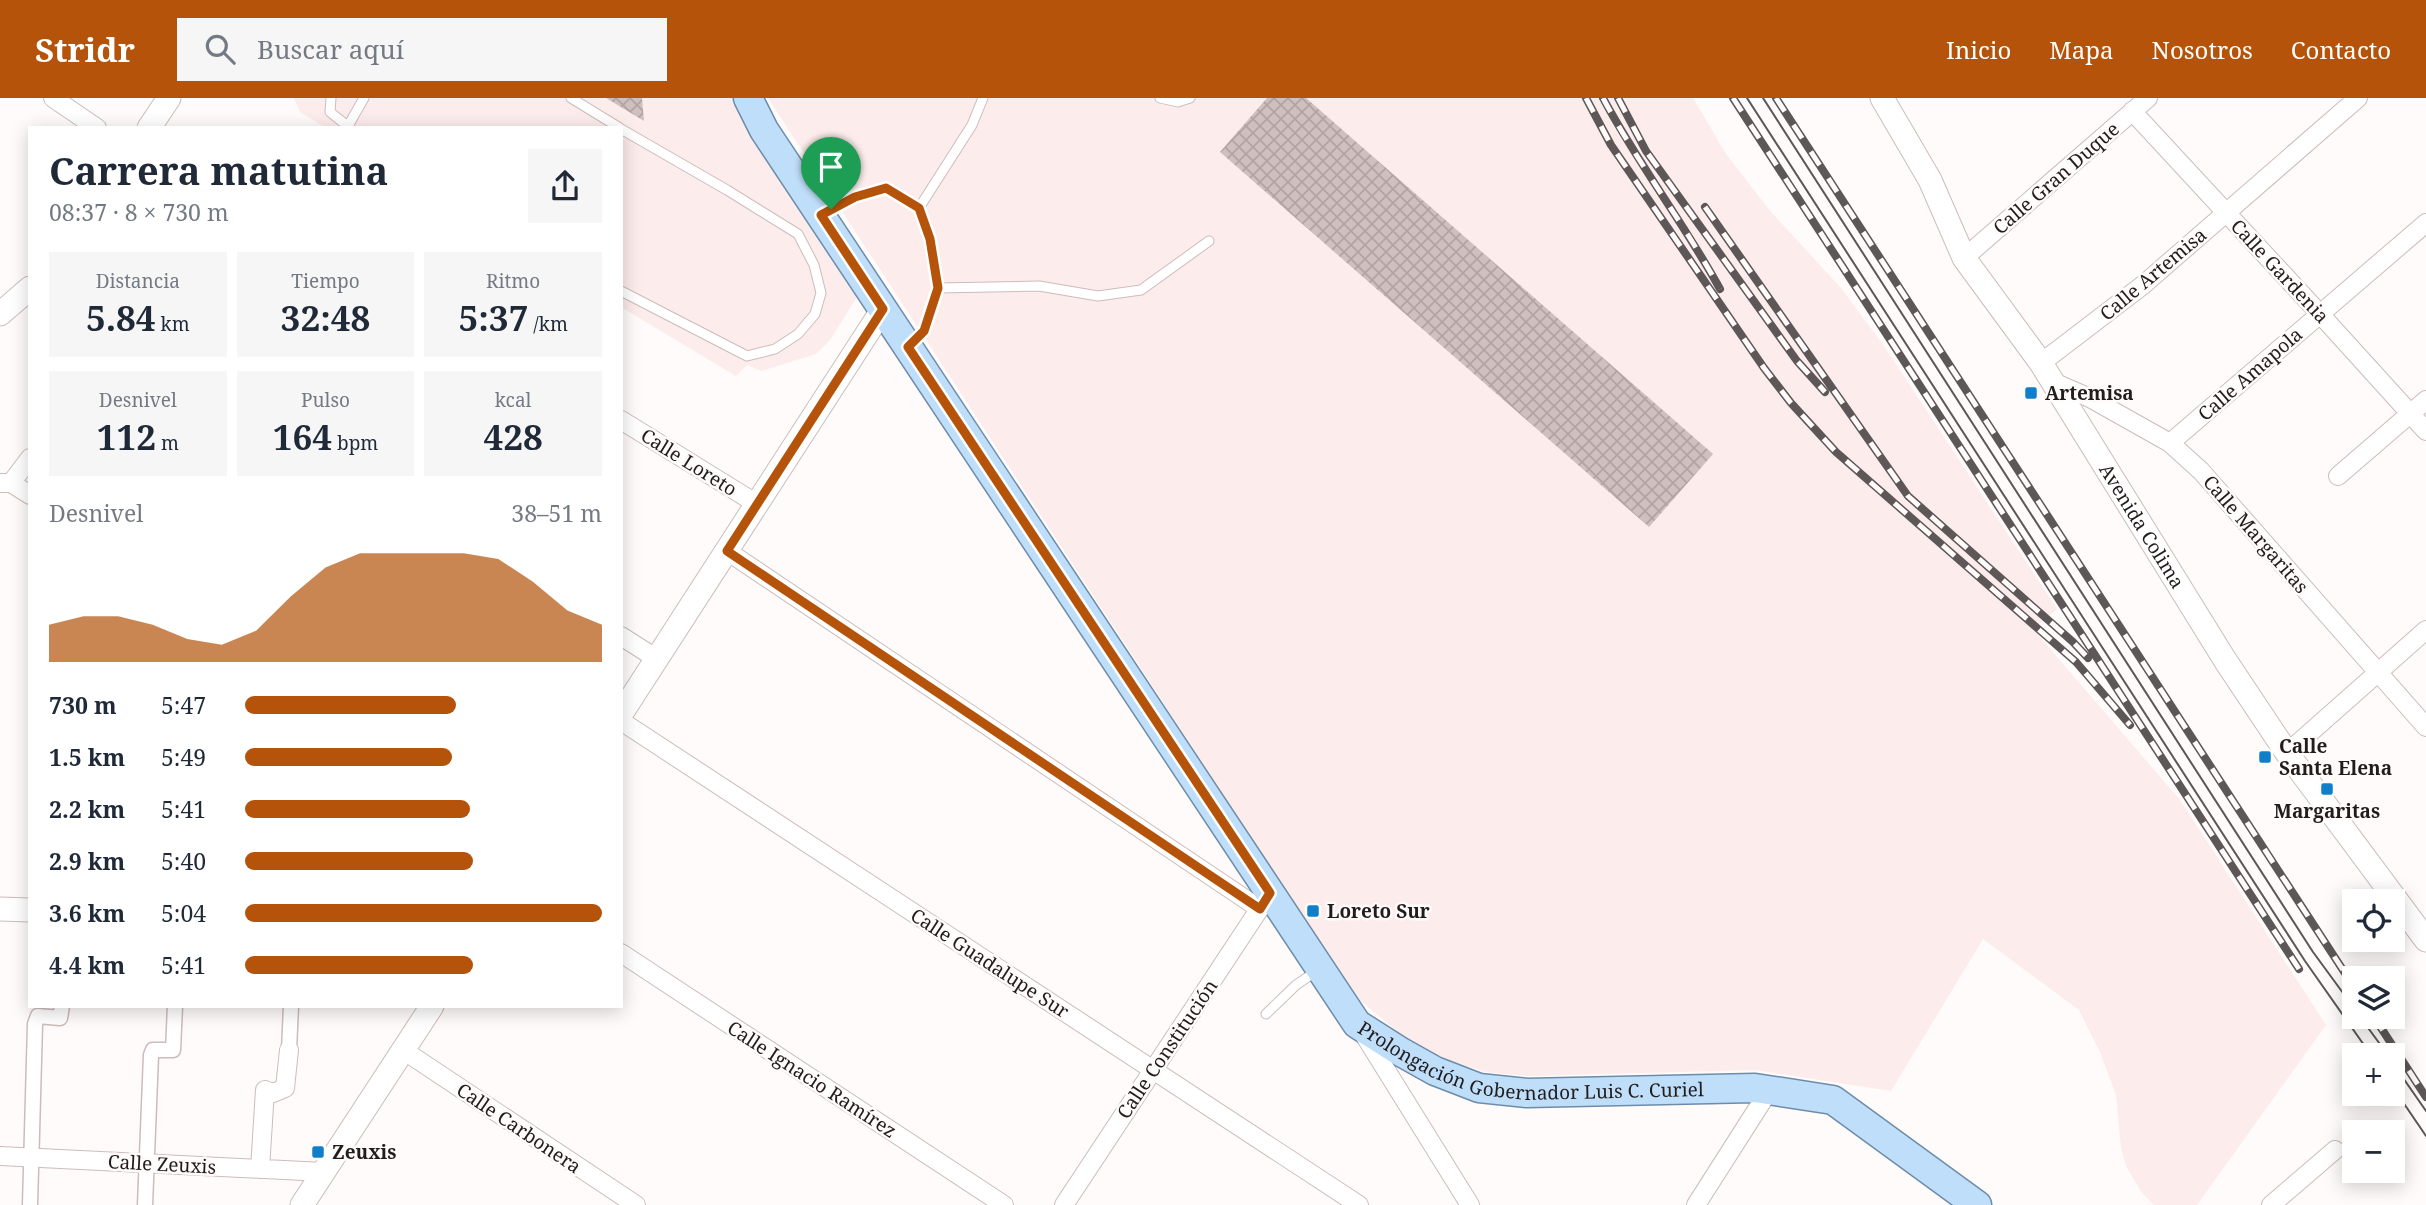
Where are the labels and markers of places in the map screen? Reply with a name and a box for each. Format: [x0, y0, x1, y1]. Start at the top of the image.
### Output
pin [801, 137, 861, 209]
place label: Artemisa [2045, 380, 2134, 406]
marker: Artemisa [2023, 385, 2039, 401]
place label: Calle Santa Elena [2279, 733, 2392, 781]
marker: Calle Santa Elena [2257, 749, 2273, 765]
marker: Margaritas [2319, 781, 2335, 797]
place label: Margaritas [2274, 798, 2380, 824]
place label: Loreto Sur [1327, 898, 1430, 924]
marker: Loreto Sur [1305, 903, 1321, 919]
place label: Zeuxis [332, 1139, 396, 1165]
marker: Zeuxis [310, 1144, 326, 1160]

